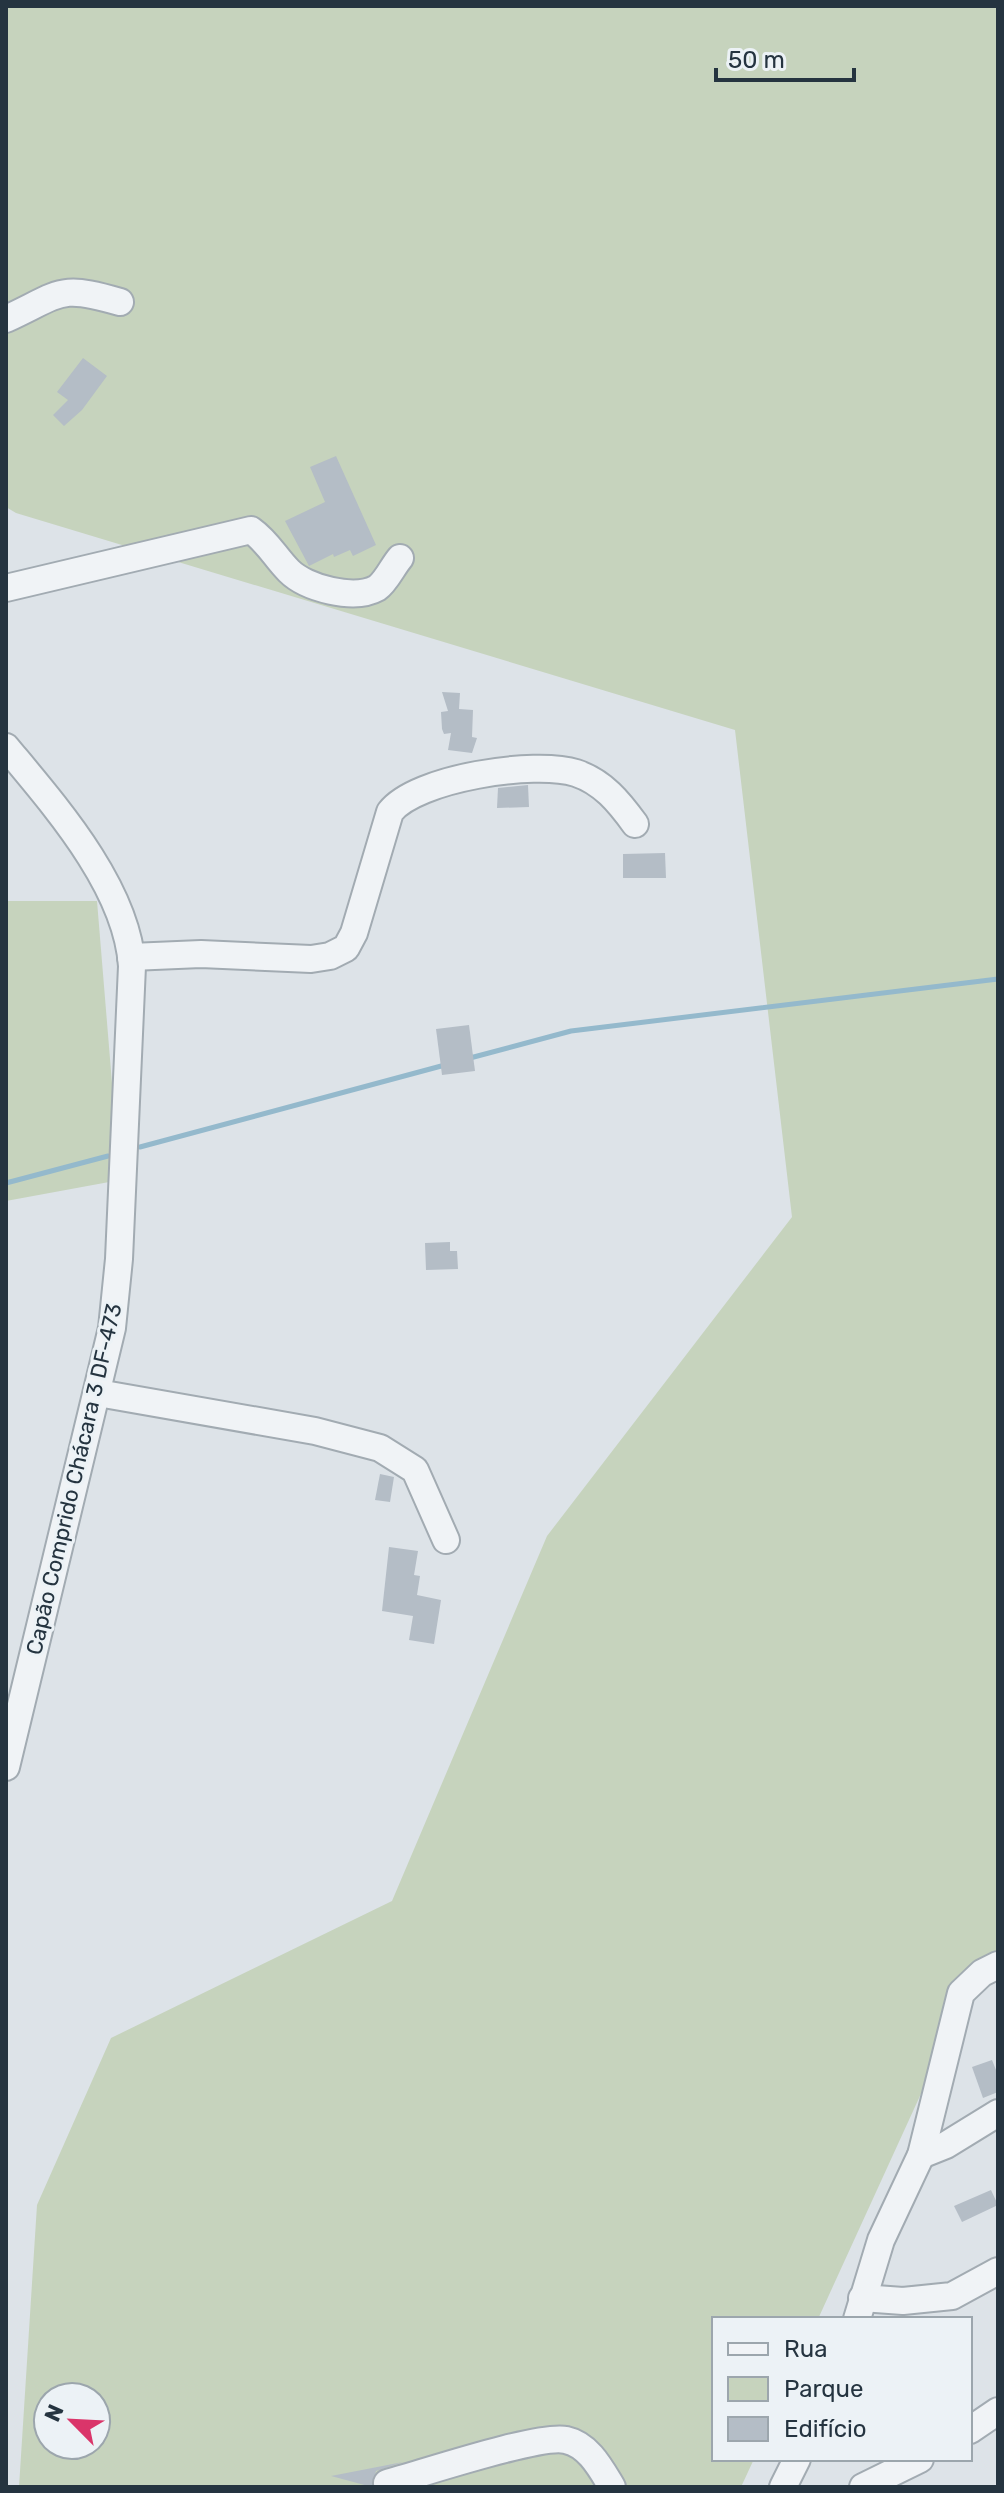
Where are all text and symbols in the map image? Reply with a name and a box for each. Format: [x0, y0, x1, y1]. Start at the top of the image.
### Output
scale bar [716, 32, 854, 82]
text: 50 m [728, 46, 785, 74]
street label: Capão Comprido Chácara 3 DF-473 [20, 1301, 128, 1657]
legend [712, 2317, 972, 2461]
text: Rua [784, 2335, 827, 2363]
text: Parque [784, 2375, 863, 2403]
north arrow [32, 2381, 112, 2461]
text: N [39, 2400, 70, 2426]
text: Edifício [784, 2415, 867, 2443]

